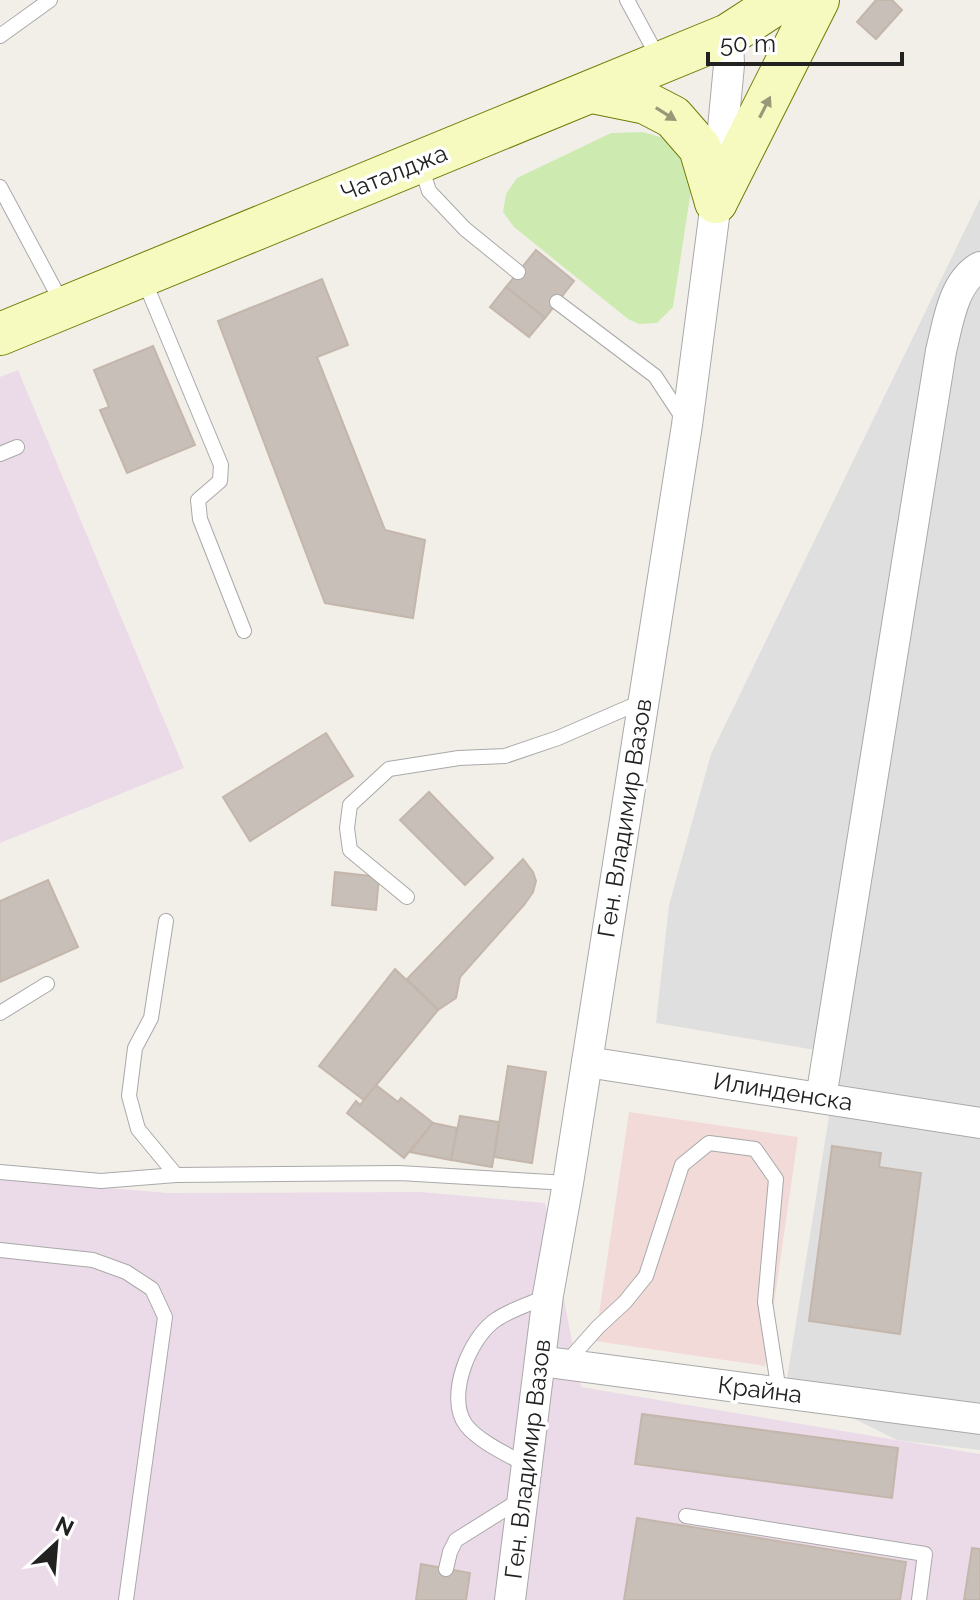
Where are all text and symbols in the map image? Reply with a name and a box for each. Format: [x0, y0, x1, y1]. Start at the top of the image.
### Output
scale bar [708, 16, 902, 66]
text: 50 m [720, 29, 776, 58]
one-way arrow [758, 96, 771, 119]
one-way arrow [655, 107, 676, 122]
street label: Чаталджа [336, 138, 451, 207]
street label: Ген. Владимир Вазов [591, 697, 658, 939]
street label: Илинденска [711, 1066, 855, 1117]
street label: Ген. Владимир Вазов [498, 1337, 557, 1580]
street label: Крайна [716, 1370, 804, 1409]
north arrow [16, 1504, 96, 1584]
text: N [52, 1511, 78, 1541]

